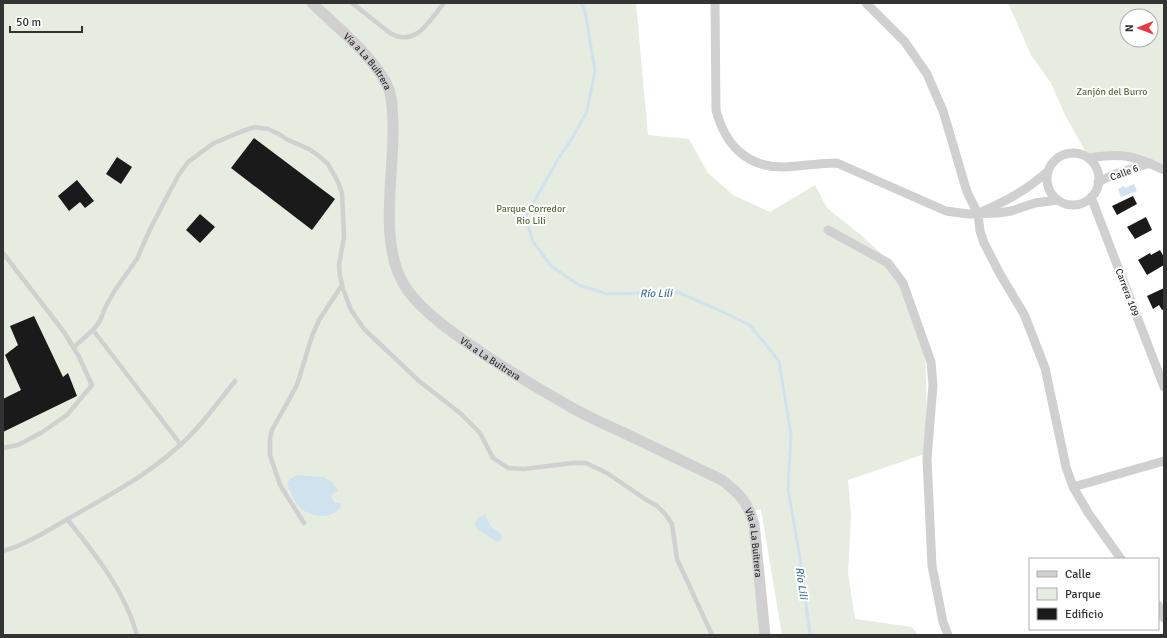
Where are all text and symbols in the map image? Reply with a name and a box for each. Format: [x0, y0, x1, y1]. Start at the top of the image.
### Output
scale bar [10, 8, 82, 34]
north arrow [1119, 8, 1159, 48]
text: 50 m [16, 15, 41, 30]
text: N [1123, 24, 1136, 32]
street label: Vía a La Buitrera [341, 31, 393, 92]
park label: Zanjón del Burro [1077, 86, 1147, 98]
street label: Calle 6 [1109, 162, 1140, 184]
park label: Parque Corredor Rio Lili [496, 203, 566, 227]
street label: Carrera 109 [1112, 267, 1142, 318]
water label: Río Lili [640, 287, 673, 300]
street label: Vía a La Buitrera [457, 335, 523, 383]
street label: Vía a La Buitrera [742, 506, 764, 578]
legend [1029, 558, 1159, 630]
water label: Río Lili [793, 566, 810, 601]
text: Calle [1065, 567, 1091, 582]
text: Parque [1065, 587, 1101, 602]
text: Edificio [1065, 607, 1103, 622]

